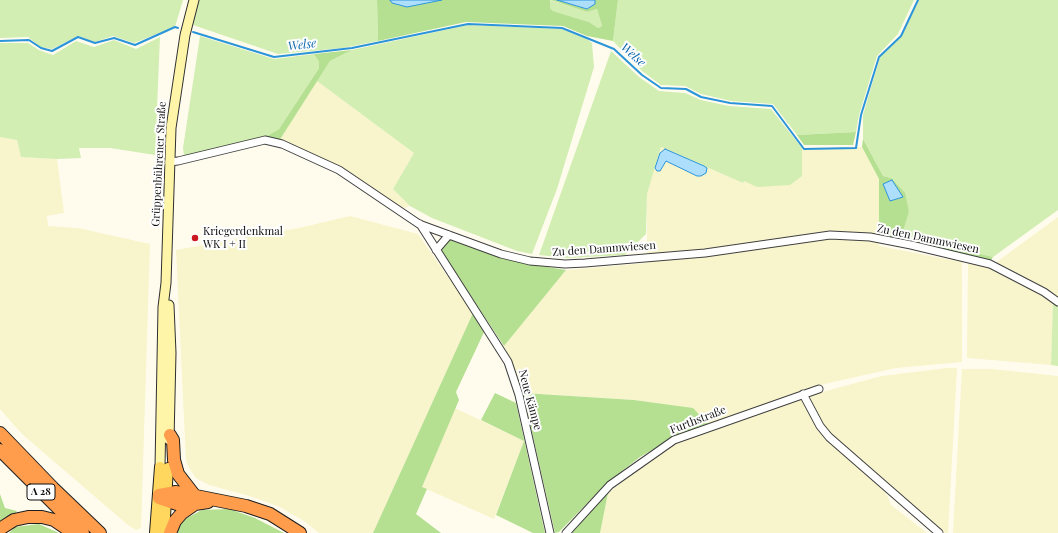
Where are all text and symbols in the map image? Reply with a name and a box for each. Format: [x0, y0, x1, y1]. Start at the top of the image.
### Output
water label: Welse [287, 36, 317, 54]
water label: Welse [618, 40, 648, 70]
street label: Grüppenbührener Straße [149, 101, 169, 227]
street label: Zu den Dammwiesen [876, 222, 980, 256]
place label: Kriegerdenkmal WK I + II [203, 225, 283, 251]
marker: Kriegerdenkmal WK I + II [190, 233, 200, 243]
street label: Zu den Dammwiesen [552, 239, 656, 259]
street label: Neue Kämpe [516, 368, 544, 432]
street label: Furthstraße [668, 403, 728, 437]
road number: A 28 [27, 484, 55, 500]

